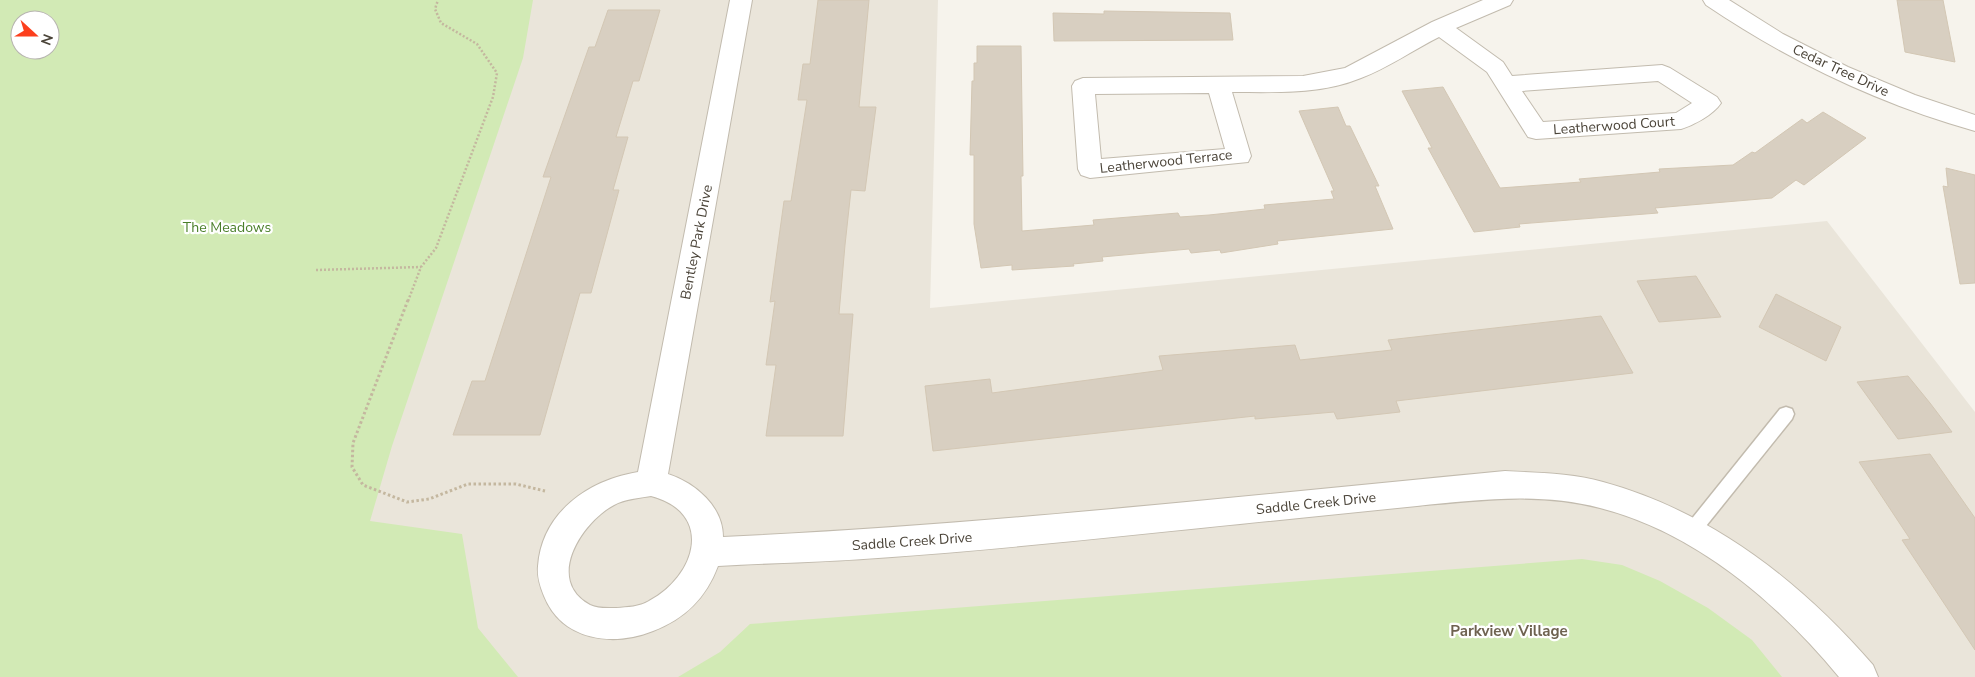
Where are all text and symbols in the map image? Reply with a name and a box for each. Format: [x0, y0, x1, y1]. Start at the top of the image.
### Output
north arrow [10, 10, 60, 60]
text: N [36, 31, 57, 48]
street label: Cedar Tree Drive [1789, 40, 1892, 101]
street label: Leatherwood Court [1553, 112, 1676, 139]
street label: Leatherwood Terrace [1099, 145, 1233, 178]
street label: Bentley Park Drive [676, 183, 717, 301]
park label: The Meadows [183, 218, 271, 237]
street label: Saddle Creek Drive [1255, 488, 1377, 519]
street label: Saddle Creek Drive [851, 528, 973, 555]
district label: Parkview Village [1450, 621, 1568, 641]

